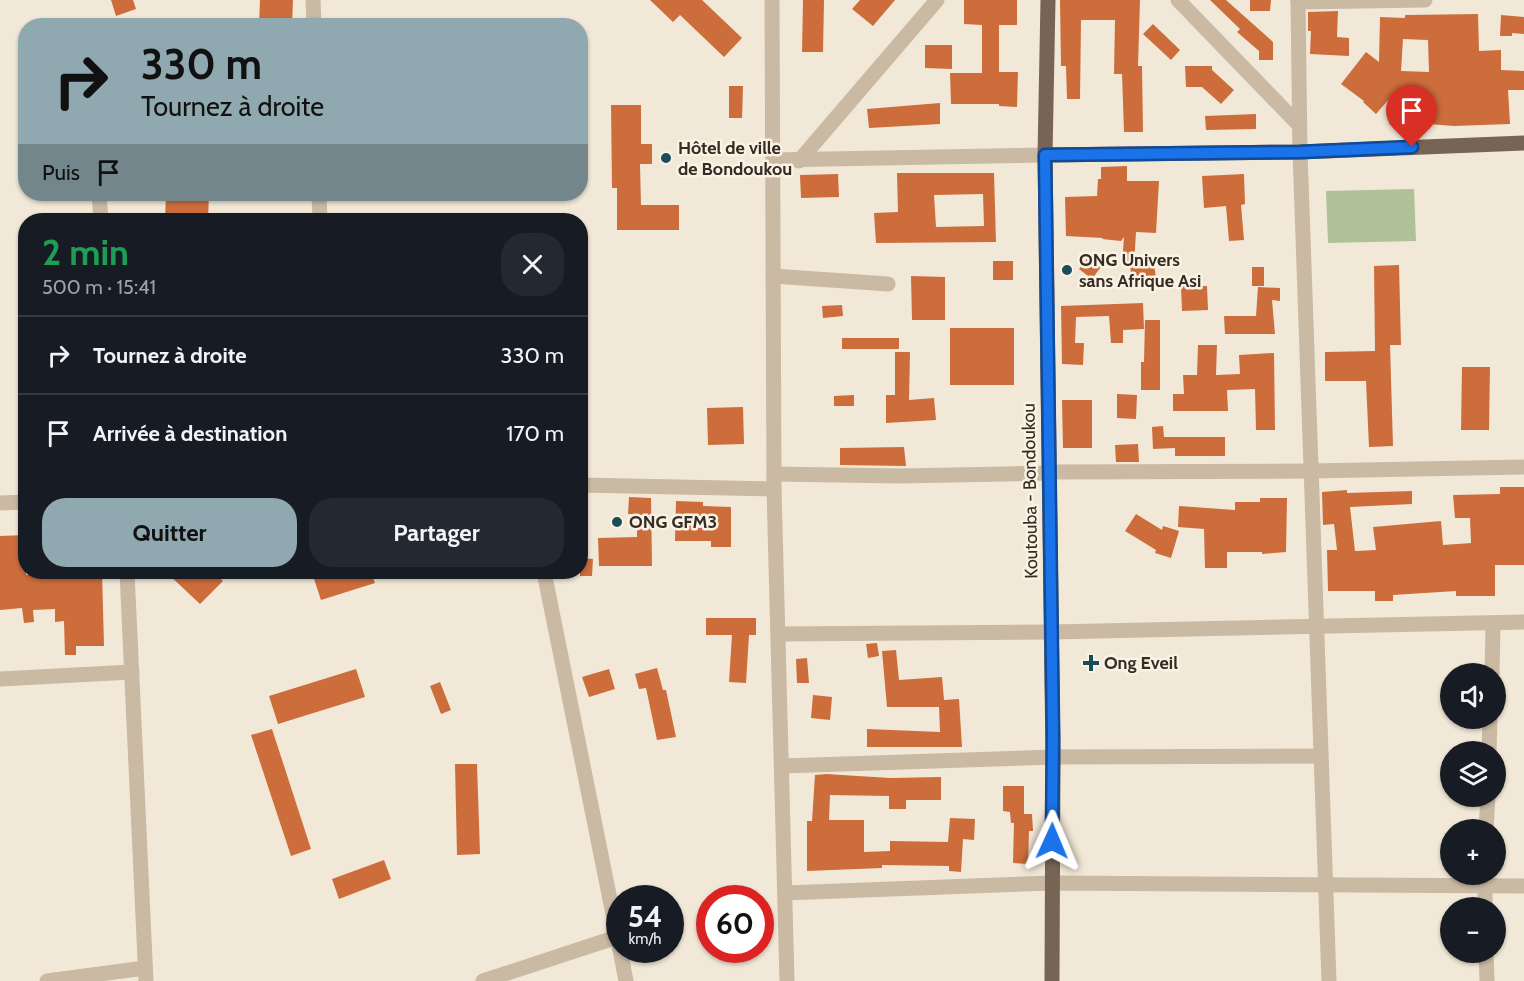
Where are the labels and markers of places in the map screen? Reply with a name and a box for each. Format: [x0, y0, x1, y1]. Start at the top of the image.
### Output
pin [1386, 85, 1437, 147]
place label: Hôtel de ville de Bondoukou [678, 137, 792, 180]
marker: Hôtel de ville de Bondoukou [659, 151, 673, 165]
place label: ONG Univers sans Afrique Asi [1079, 249, 1201, 292]
marker: ONG Univers sans Afrique Asi [1060, 263, 1074, 277]
place label: ONG GFM3 [629, 511, 717, 533]
marker: ONG GFM3 [610, 515, 624, 529]
place label: Ong Eveil [1104, 652, 1178, 674]
marker: Ong Eveil [1082, 654, 1100, 672]

